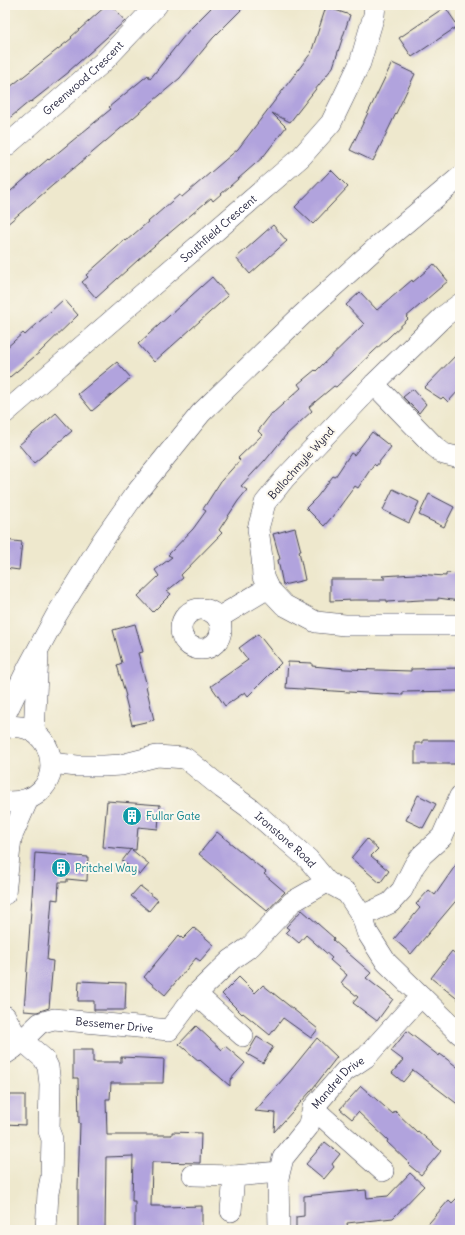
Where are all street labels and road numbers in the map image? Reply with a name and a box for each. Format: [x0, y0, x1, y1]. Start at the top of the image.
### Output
street label: Greenwood Crescent [40, 38, 126, 118]
street label: Southfield Crescent [177, 192, 259, 265]
street label: Ballochmyle Wynd [265, 424, 337, 502]
street label: Ironstone Road [252, 809, 319, 871]
street label: Bessemer Drive [75, 1014, 154, 1035]
street label: Mandrel Drive [309, 1053, 367, 1112]

